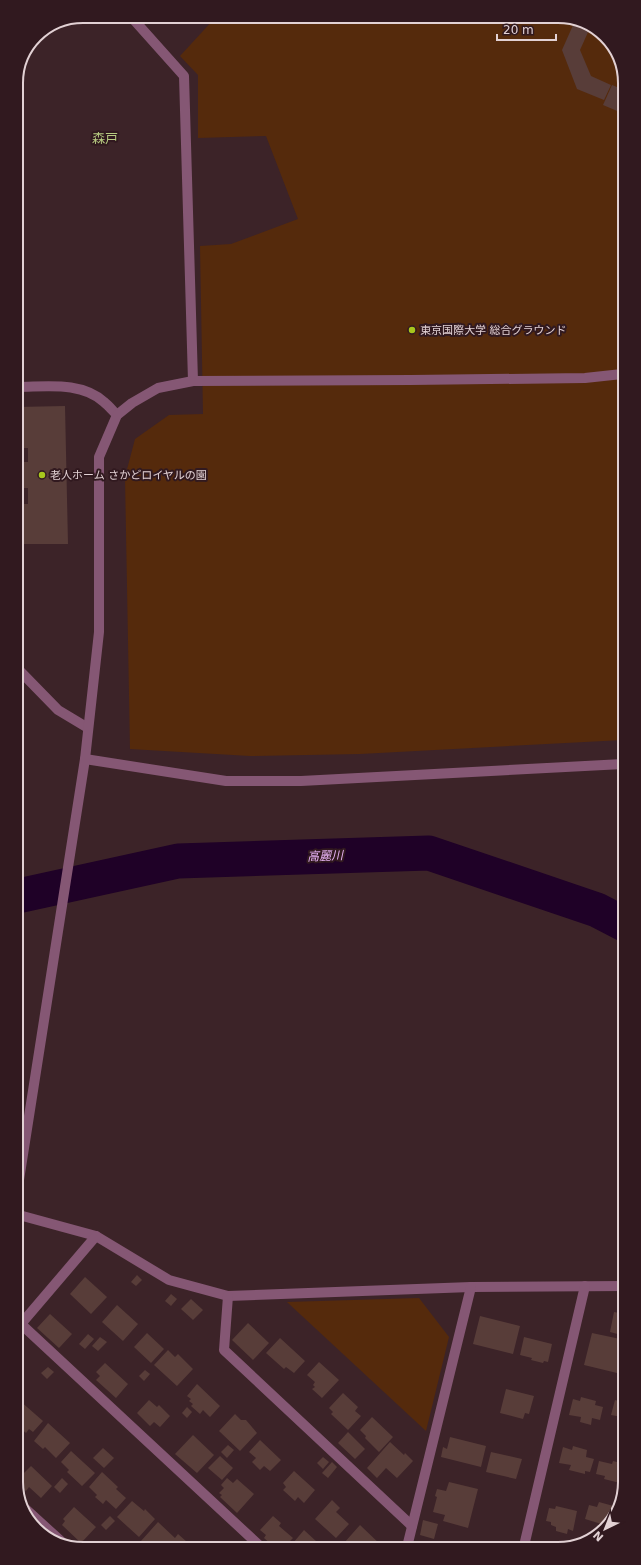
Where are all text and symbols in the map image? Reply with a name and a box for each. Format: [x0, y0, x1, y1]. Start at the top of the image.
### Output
scale bar [497, 16, 556, 42]
text: 20 m [503, 23, 534, 37]
district label: 森戸 [92, 131, 118, 146]
place label: 東京国際大学 総合グラウンド [420, 324, 567, 337]
marker: 東京国際大学 総合グラウンド [407, 325, 417, 335]
place label: 老人ホーム さかどロイヤルの園 [50, 469, 207, 482]
marker: 老人ホーム さかどロイヤルの園 [37, 470, 47, 480]
water label: 高麗川 [307, 848, 345, 864]
north arrow [585, 1509, 625, 1549]
text: N [591, 1528, 606, 1544]

